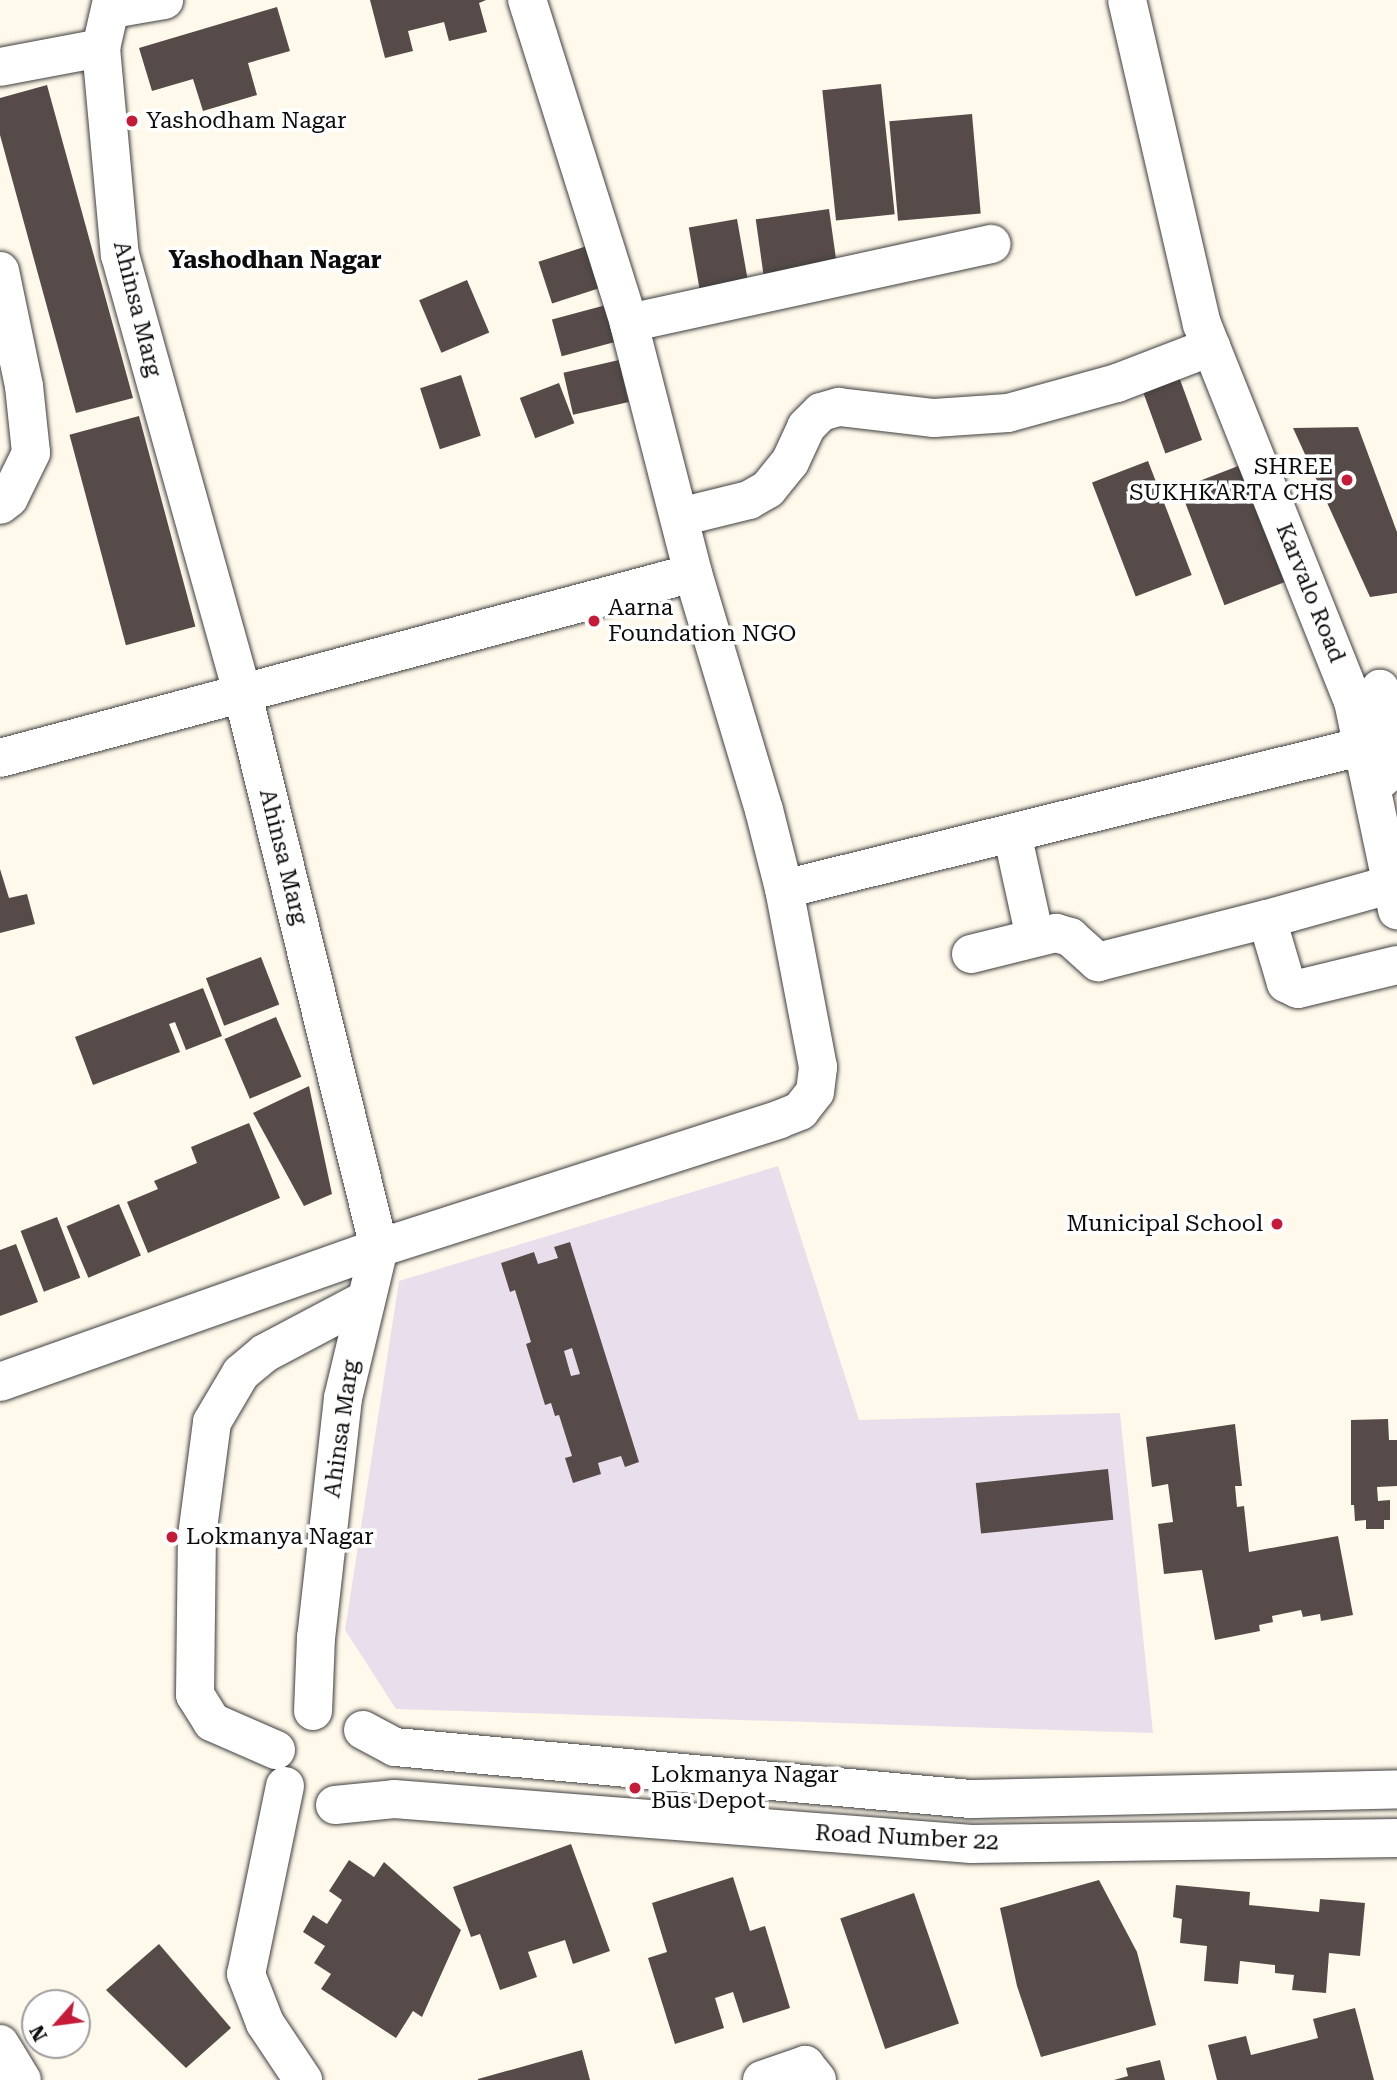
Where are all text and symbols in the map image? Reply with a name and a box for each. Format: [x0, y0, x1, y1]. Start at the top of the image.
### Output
place label: Yashodham Nagar [146, 107, 346, 135]
marker: Yashodham Nagar [124, 113, 140, 129]
street label: Ahinsa Marg [107, 238, 167, 380]
district label: Yashodhan Nagar [168, 247, 382, 275]
place label: SHREE SUKHKARTA CHS [1129, 453, 1333, 507]
marker: SHREE SUKHKARTA CHS [1339, 472, 1355, 488]
street label: Karvalo Road [1270, 519, 1350, 667]
place label: Aarna Foundation NGO [608, 594, 796, 648]
marker: Aarna Foundation NGO [586, 613, 602, 629]
street label: Ahinsa Marg [253, 786, 313, 928]
place label: Municipal School [1067, 1210, 1263, 1238]
marker: Municipal School [1269, 1216, 1285, 1232]
street label: Ahinsa Marg [319, 1358, 365, 1500]
place label: Lokmanya Nagar [186, 1523, 374, 1551]
marker: Lokmanya Nagar [164, 1529, 180, 1545]
place label: Lokmanya Nagar Bus Depot [651, 1761, 839, 1815]
marker: Lokmanya Nagar Bus Depot [625, 1778, 645, 1798]
street label: Road Number 22 [814, 1819, 1000, 1857]
north arrow [21, 1989, 91, 2059]
text: N [25, 2021, 52, 2045]

